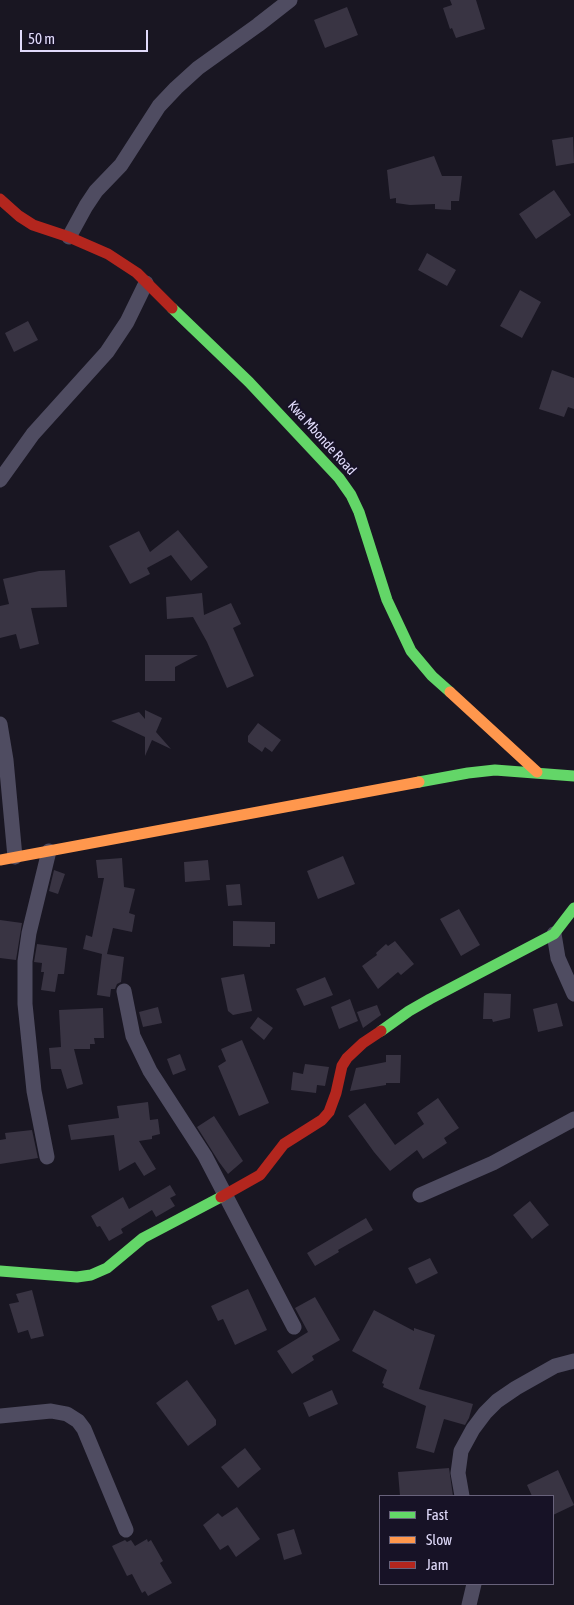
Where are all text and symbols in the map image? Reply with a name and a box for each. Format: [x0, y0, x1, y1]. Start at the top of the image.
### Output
scale bar [22, 20, 150, 52]
text: 50 m [28, 30, 55, 47]
street label: Kwa Mbonde Road [284, 397, 360, 479]
legend [379, 1495, 554, 1585]
text: Fast [426, 1506, 448, 1523]
text: Slow [426, 1531, 452, 1548]
text: Jam [426, 1556, 449, 1573]

